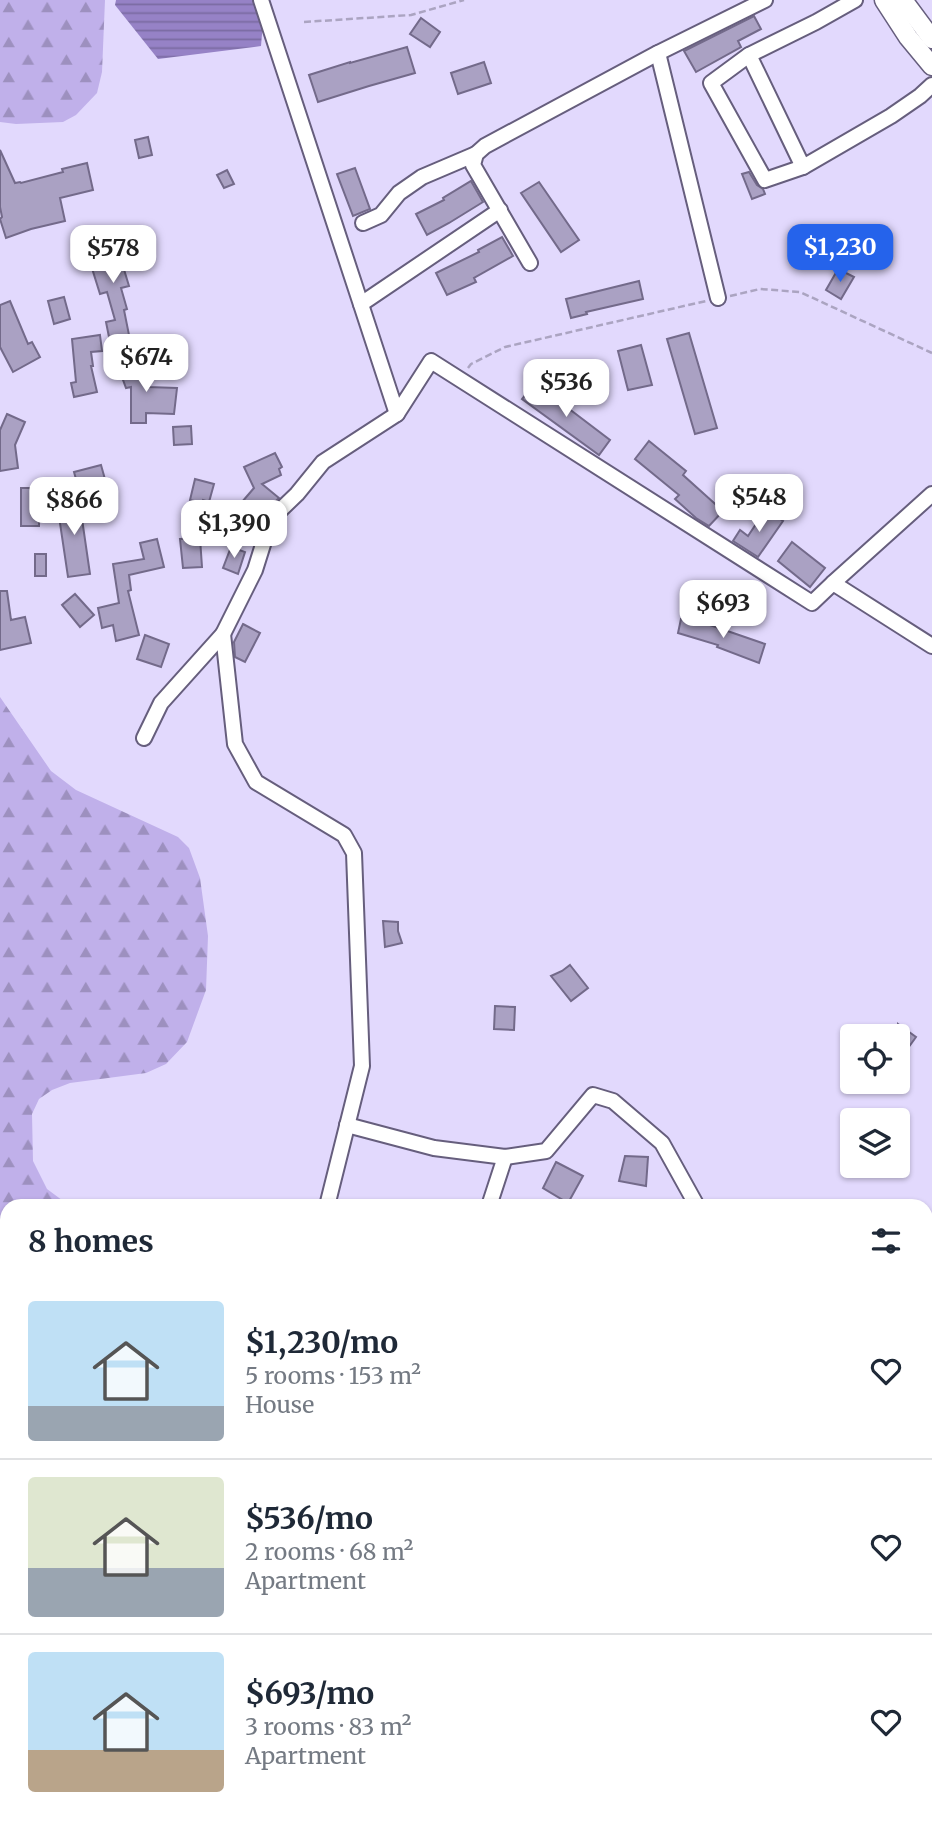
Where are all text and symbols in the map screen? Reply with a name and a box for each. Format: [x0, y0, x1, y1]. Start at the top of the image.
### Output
pin: $1,230 [783, 224, 897, 284]
pin: $578 [72, 226, 154, 285]
text: $1,230 [803, 232, 877, 261]
text: $578 [86, 233, 140, 262]
pin: $674 [105, 334, 187, 394]
text: $674 [119, 342, 173, 371]
pin: $536 [525, 360, 607, 419]
text: $536 [539, 367, 593, 396]
pin: $548 [718, 475, 800, 534]
pin: $866 [33, 477, 115, 537]
text: $548 [731, 482, 787, 511]
text: $866 [45, 485, 103, 514]
pin: $1,390 [177, 500, 291, 560]
text: $1,390 [197, 508, 271, 537]
pin: $693 [682, 580, 764, 640]
text: $693 [696, 588, 750, 617]
map controls [840, 1024, 910, 1178]
button: locate [840, 1024, 910, 1094]
button: layers [840, 1108, 910, 1178]
text: 8 homes [28, 1222, 154, 1260]
icon: filters [867, 1222, 905, 1260]
text: $1,230/mo [245, 1323, 398, 1361]
icon: home [84, 1329, 168, 1413]
icon: heart [867, 1352, 905, 1390]
text: 5 rooms · 153 m² [245, 1361, 421, 1390]
text: House [245, 1390, 314, 1419]
text: $536/mo [245, 1499, 373, 1537]
icon: home [84, 1505, 168, 1589]
icon: heart [867, 1528, 905, 1566]
text: 2 rooms · 68 m² [245, 1537, 413, 1566]
text: Apartment [245, 1566, 366, 1595]
text: $693/mo [245, 1674, 374, 1712]
icon: home [84, 1680, 168, 1764]
icon: heart [867, 1703, 905, 1741]
text: 3 rooms · 83 m² [245, 1712, 411, 1741]
text: Apartment [245, 1741, 366, 1770]

